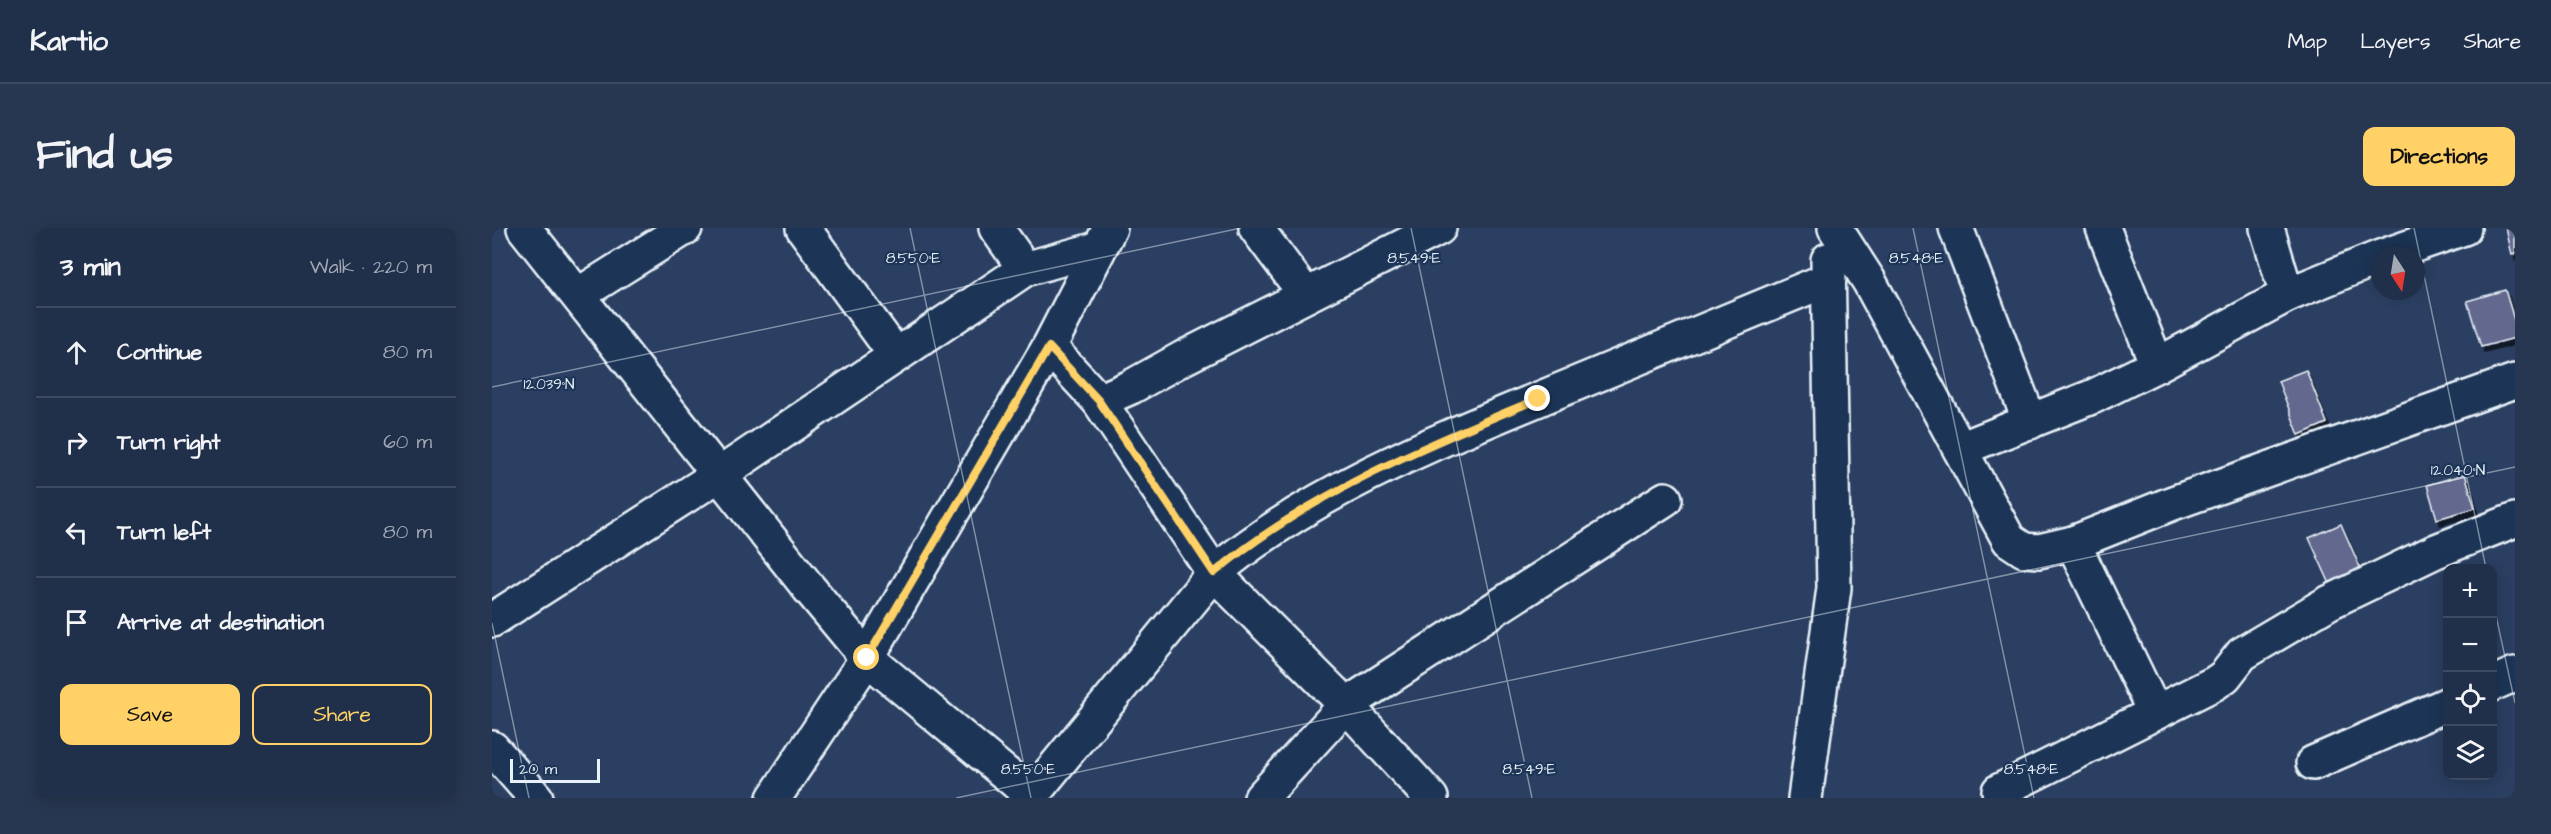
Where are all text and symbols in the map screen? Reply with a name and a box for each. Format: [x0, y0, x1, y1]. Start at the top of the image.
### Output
text: Kartio [30, 22, 108, 61]
text: Map [2287, 27, 2327, 56]
text: Layers [2360, 27, 2430, 56]
text: Share [2463, 27, 2521, 56]
text: Find us [36, 127, 173, 185]
button: Directions [2363, 127, 2515, 186]
north arrow [2371, 246, 2425, 300]
text: 8.550°E [886, 248, 940, 269]
text: 8.549°E [1387, 248, 1441, 269]
text: 8.548°E [1889, 248, 1943, 269]
text: 3 min [60, 249, 121, 285]
text: Walk · 220 m [310, 253, 432, 281]
icon: ahead [60, 336, 93, 369]
text: Continue [117, 337, 202, 368]
text: 80 m [383, 338, 432, 366]
text: 12.039°N [524, 374, 574, 395]
route end [1524, 385, 1550, 411]
icon: right [60, 426, 93, 459]
text: Turn right [117, 427, 220, 458]
text: 60 m [383, 428, 432, 456]
text: 12.040°N [2431, 460, 2485, 481]
icon: left [60, 516, 93, 549]
text: Turn left [117, 517, 211, 548]
text: 80 m [383, 518, 432, 546]
map controls [2443, 564, 2497, 780]
button: + [2443, 564, 2497, 618]
icon: arrive [60, 606, 93, 639]
text: Arrive at destination [117, 607, 324, 638]
button: − [2443, 618, 2497, 672]
route start [853, 644, 879, 670]
button: locate [2443, 672, 2497, 726]
button: Save [60, 684, 240, 745]
button: Share [252, 684, 432, 745]
button: layers [2443, 726, 2497, 780]
scale bar [510, 756, 600, 784]
text: 20 m [519, 758, 557, 780]
text: 8.550°E [1001, 759, 1055, 780]
text: 8.549°E [1502, 759, 1556, 780]
text: 8.548°E [2004, 759, 2058, 780]

